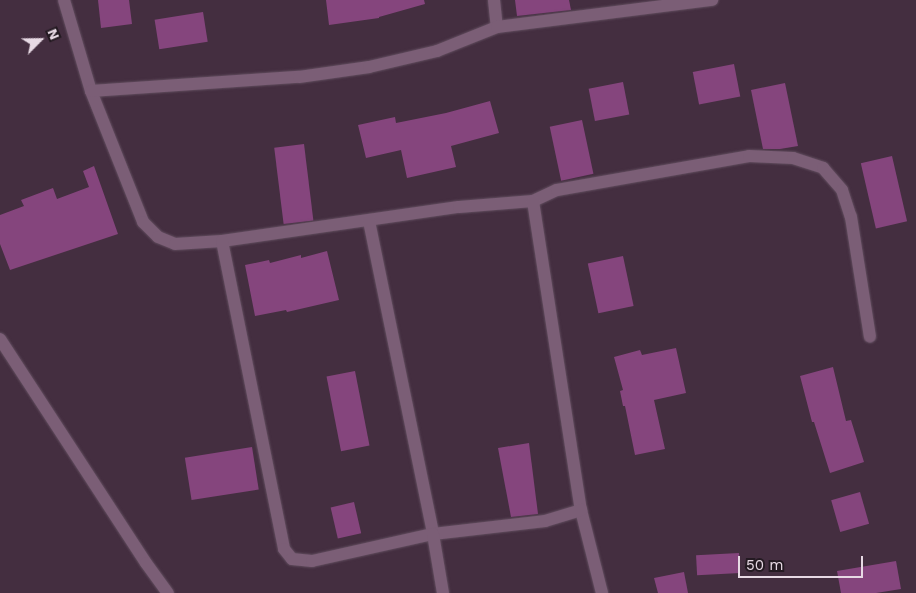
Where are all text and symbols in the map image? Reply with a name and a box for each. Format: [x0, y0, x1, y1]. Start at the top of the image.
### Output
north arrow [15, 15, 65, 65]
text: N [44, 26, 63, 42]
scale bar [741, 546, 866, 578]
text: 50 m [746, 556, 783, 574]

